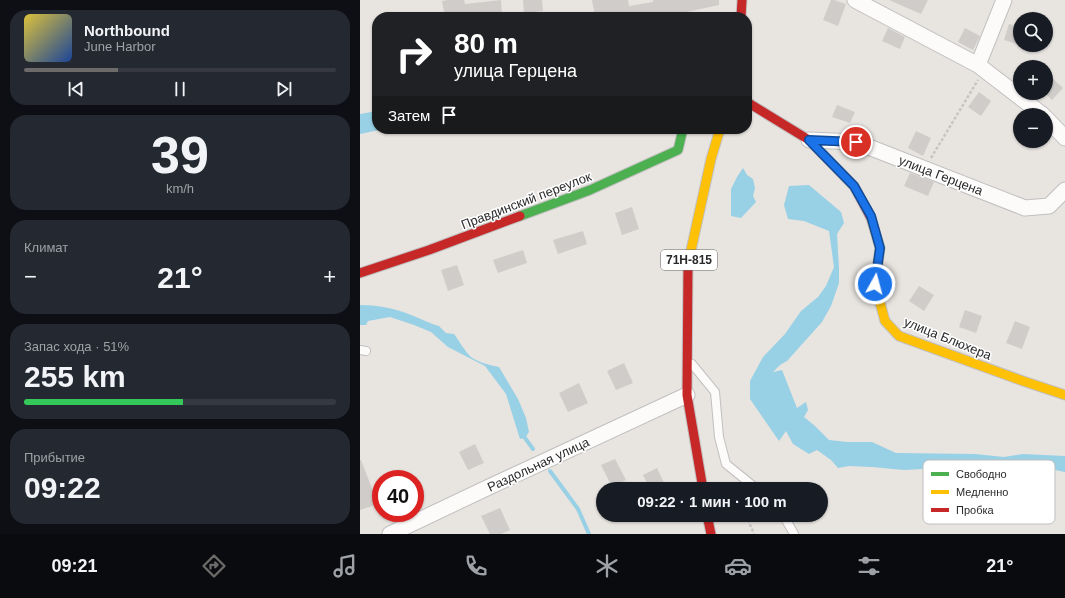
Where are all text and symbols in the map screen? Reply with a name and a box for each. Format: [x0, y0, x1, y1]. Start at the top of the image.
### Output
map controls [1013, 12, 1053, 148]
button: search [1013, 12, 1053, 52]
text: Northbound [84, 22, 170, 39]
icon: right [388, 28, 440, 80]
text: 80 m [454, 28, 518, 59]
text: June Harbor [84, 39, 156, 54]
button: + [1013, 60, 1053, 100]
text: улица Герцена [454, 61, 577, 81]
icon: previous [65, 78, 87, 100]
icon: pause [169, 78, 191, 100]
icon: next [273, 78, 295, 100]
icon: arrive [438, 104, 460, 126]
text: Затем [388, 107, 430, 124]
button: − [1013, 108, 1053, 148]
pin [839, 125, 873, 159]
text: 39 [151, 126, 209, 184]
icon: arrive [845, 131, 867, 153]
street label: улица Герцена [897, 153, 986, 199]
street label: Правдинский переулок [459, 169, 594, 232]
text: km/h [166, 181, 194, 196]
text: Климат [24, 240, 68, 255]
road number: 71Н-815 [661, 250, 717, 270]
text: 21° [157, 261, 203, 294]
position arrow [854, 263, 896, 305]
text: − [24, 264, 37, 289]
text: + [323, 264, 336, 289]
street label: улица Блюхера [902, 314, 994, 363]
text: Запас хода · 51% [24, 339, 129, 354]
text: 255 km [24, 360, 126, 393]
street label: Раздольная улица [485, 434, 592, 495]
text: Прибытие [24, 450, 85, 465]
legend [923, 460, 1055, 524]
text: Свободно [956, 468, 1007, 480]
speed limit sign: 40 [372, 470, 424, 522]
text: 09:22 [24, 471, 101, 504]
text: Медленно [956, 486, 1008, 498]
text: 09:22 · 1 мин · 100 m [637, 493, 787, 510]
text: Пробка [956, 504, 994, 516]
icon: directions [200, 552, 228, 580]
icon: music [331, 552, 359, 580]
icon: phone [462, 552, 490, 580]
icon: climate [593, 552, 621, 580]
icon: car [724, 552, 752, 580]
icon: filters [855, 552, 883, 580]
text: 09:21 [51, 556, 98, 576]
text: 21° [986, 556, 1013, 576]

